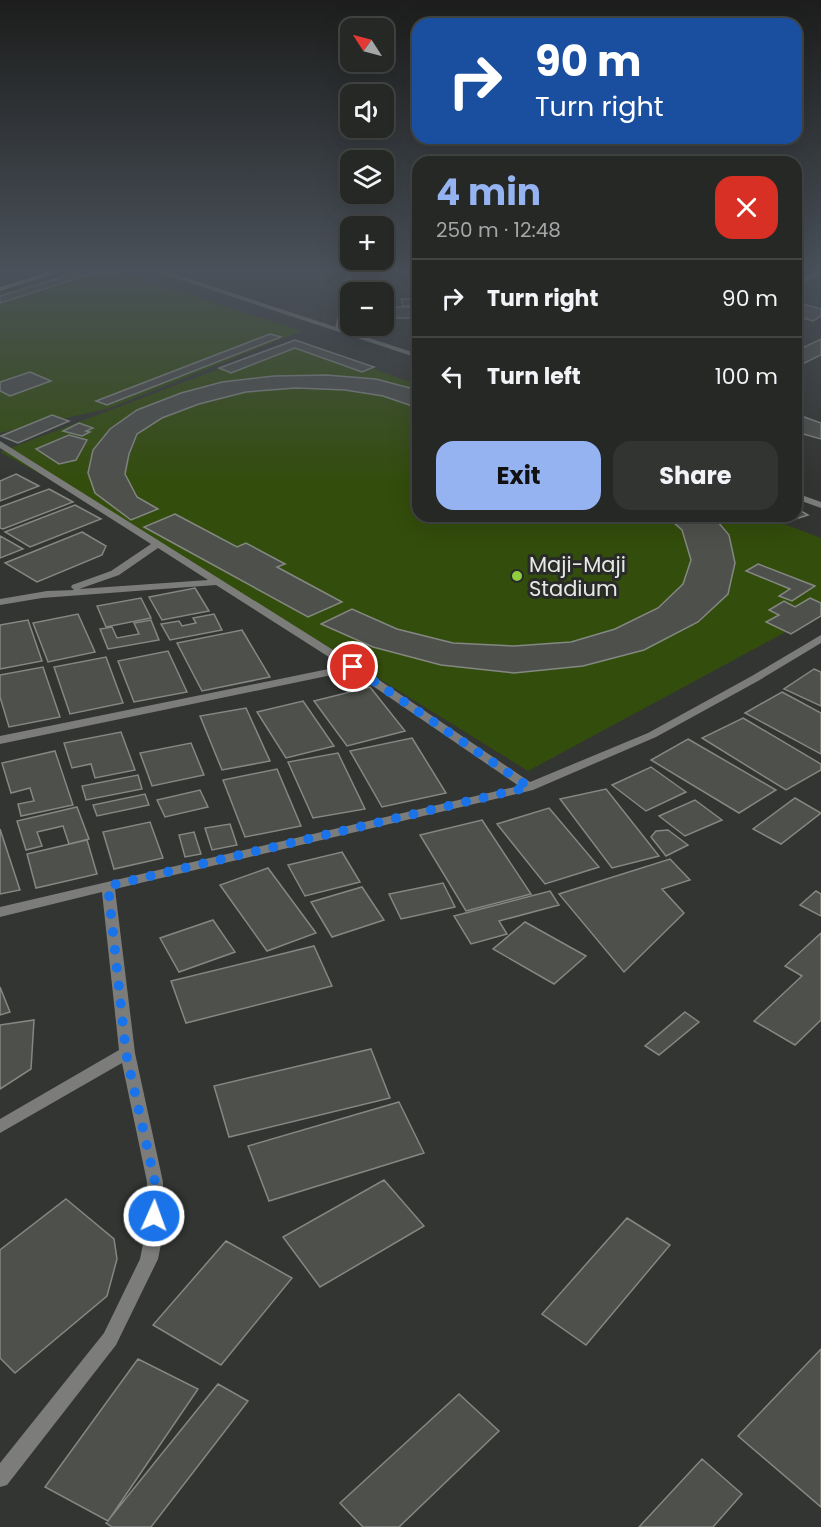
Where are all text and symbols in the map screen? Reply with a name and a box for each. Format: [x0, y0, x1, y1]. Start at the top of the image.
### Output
north arrow [340, 18, 394, 72]
map controls [340, 18, 394, 336]
text: 90 m [535, 32, 642, 91]
icon: right [436, 42, 514, 120]
button: sound [340, 84, 394, 138]
text: Turn right [535, 88, 664, 125]
button: layers [340, 150, 394, 204]
text: 4 min [436, 167, 541, 218]
button: close [715, 176, 778, 239]
button: + [340, 216, 394, 270]
text: 250 m · 12:48 [436, 216, 561, 244]
button: − [340, 282, 394, 336]
icon: right [436, 282, 469, 315]
text: Turn right [487, 283, 598, 314]
text: 90 m [722, 283, 778, 314]
icon: left [436, 360, 469, 393]
text: Turn left [487, 361, 581, 392]
text: 100 m [715, 361, 778, 392]
button: Exit [436, 441, 601, 510]
button: Share [613, 441, 778, 510]
place label: Maji-Maji Stadium [529, 550, 626, 603]
marker: Maji-Maji Stadium [510, 569, 524, 583]
pin [327, 641, 378, 692]
icon: arrive [336, 650, 369, 683]
position arrow [122, 1184, 186, 1248]

